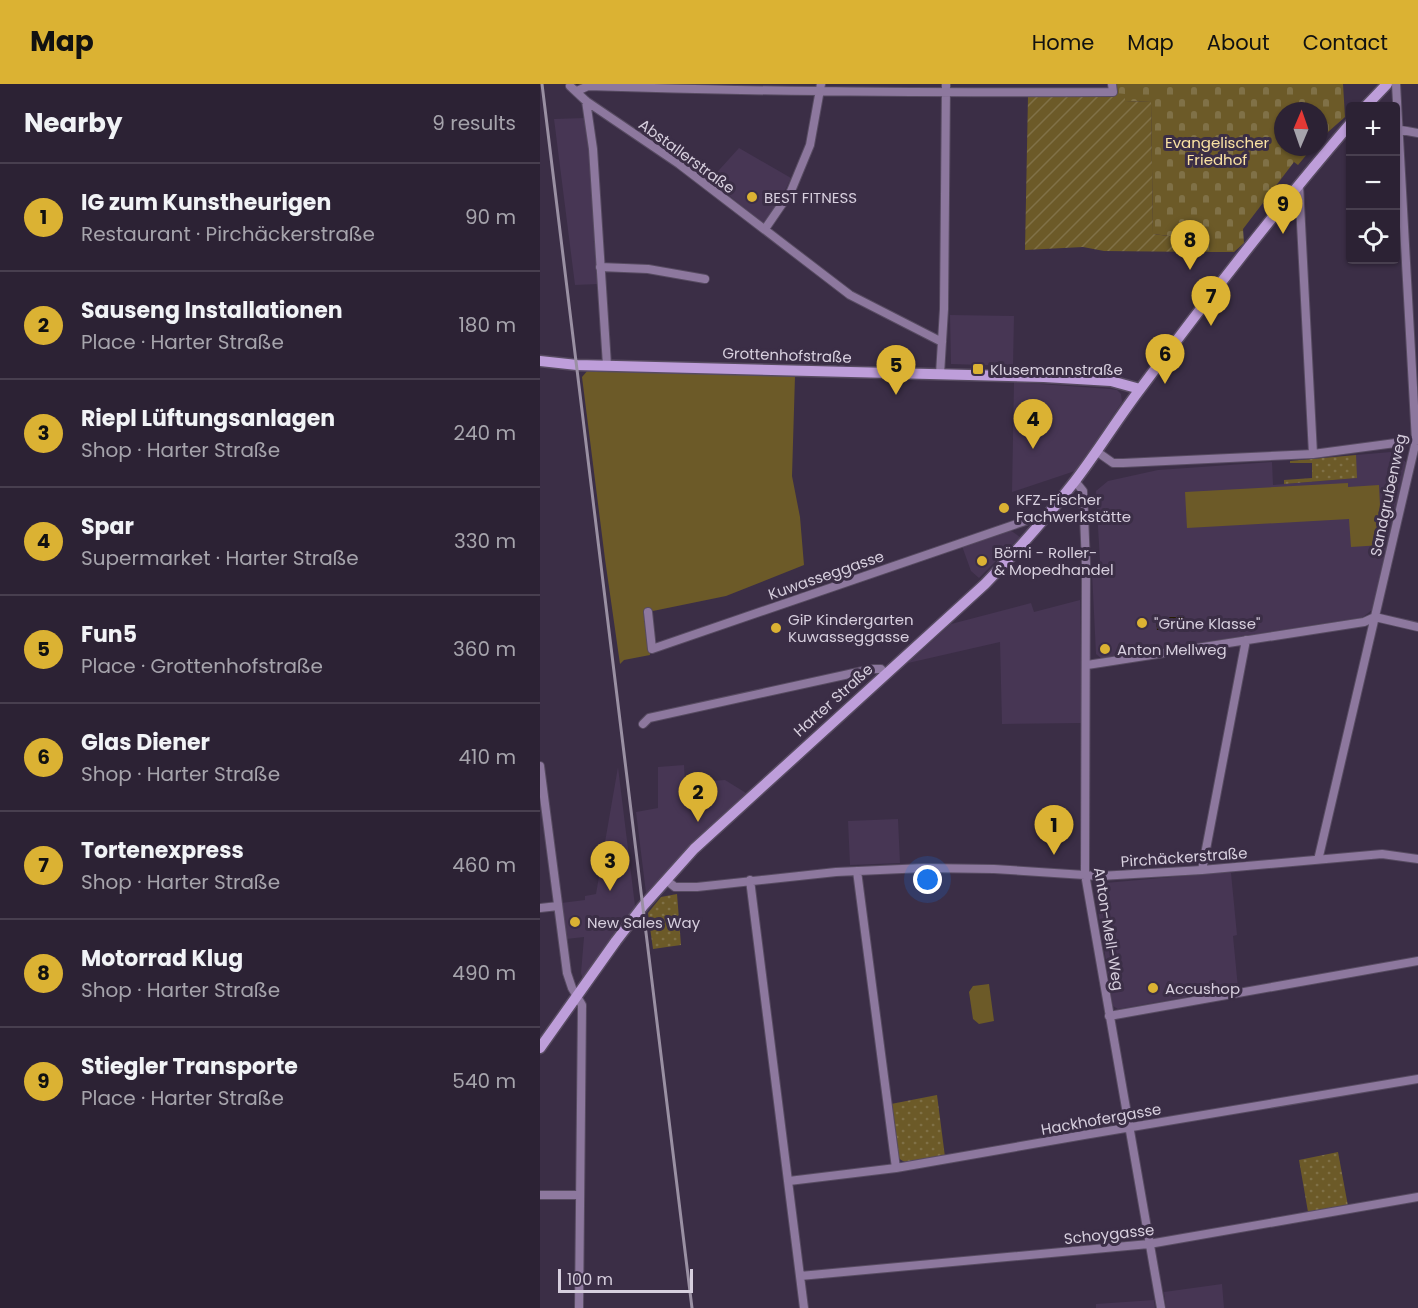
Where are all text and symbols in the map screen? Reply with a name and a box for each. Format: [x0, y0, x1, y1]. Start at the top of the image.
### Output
text: Map [30, 22, 94, 61]
text: Home [1032, 28, 1094, 57]
text: Map [1127, 28, 1174, 57]
text: About [1207, 28, 1270, 57]
text: Contact [1303, 28, 1388, 57]
north arrow [1274, 102, 1328, 156]
map controls [1346, 102, 1400, 264]
button: + [1346, 102, 1400, 156]
text: Nearby [24, 105, 122, 141]
text: 9 results [432, 109, 516, 137]
street label: Abstallerstraße [635, 114, 739, 198]
park label: Evangelischer Friedhof [1165, 132, 1269, 170]
button: − [1346, 156, 1400, 210]
pin: 9 [1264, 184, 1302, 234]
text: IG zum Kunstheurigen [81, 187, 331, 218]
place label: BEST FITNESS [764, 187, 857, 208]
marker: BEST FITNESS [745, 190, 759, 204]
text: 1 [40, 203, 47, 231]
text: 90 m [465, 203, 516, 231]
button: locate [1346, 210, 1400, 264]
text: Restaurant · Pirchäckerstraße [81, 220, 375, 248]
pin: 8 [1170, 220, 1210, 270]
pin: 7 [1192, 276, 1230, 326]
text: Sauseng Installationen [81, 295, 343, 326]
text: 2 [38, 311, 49, 339]
text: 180 m [458, 311, 516, 339]
text: Place · Harter Straße [81, 328, 284, 356]
pin: 6 [1146, 334, 1184, 384]
street label: Grottenhofstraße [722, 342, 852, 368]
pin: 5 [876, 346, 916, 395]
place label: Klusemannstraße [990, 359, 1123, 380]
marker: Klusemannstraße [971, 362, 985, 376]
pin: 4 [1014, 400, 1052, 449]
text: Riepl Lüftungsanlagen [81, 403, 335, 434]
text: 3 [37, 419, 50, 447]
text: 240 m [453, 419, 516, 447]
street label: Sandgrubenweg [1365, 432, 1411, 558]
text: Shop · Harter Straße [81, 436, 280, 464]
place label: KFZ-Fischer Fachwerkstätte [1016, 489, 1131, 527]
marker: KFZ-Fischer Fachwerkstätte [997, 501, 1011, 515]
text: Spar [81, 511, 134, 542]
text: 4 [37, 527, 50, 555]
text: 330 m [454, 527, 516, 555]
place label: Börni - Roller- & Mopedhandel [994, 542, 1114, 580]
text: Supermarket · Harter Straße [81, 544, 359, 572]
street label: Kuwasseggasse [765, 545, 887, 605]
marker: Börni - Roller- & Mopedhandel [975, 554, 989, 568]
place label: GiP Kindergarten Kuwasseggasse [788, 609, 914, 647]
place label: "Grüne Klasse" [1154, 613, 1260, 634]
marker: "Grüne Klasse" [1135, 616, 1149, 630]
text: Fun5 [81, 619, 137, 650]
marker: GiP Kindergarten Kuwasseggasse [769, 621, 783, 635]
text: 5 [37, 635, 50, 663]
text: 360 m [453, 635, 516, 663]
place label: Anton Mellweg [1117, 639, 1227, 660]
marker: Anton Mellweg [1098, 642, 1112, 656]
text: Place · Grottenhofstraße [81, 652, 323, 680]
street label: Harter Straße [789, 659, 877, 741]
text: Glas Diener [81, 727, 210, 758]
text: 6 [37, 743, 50, 771]
text: 410 m [459, 743, 516, 771]
text: Shop · Harter Straße [81, 760, 280, 788]
pin: 2 [678, 772, 718, 822]
pin: 1 [1034, 806, 1074, 855]
text: Tortenexpress [81, 835, 244, 866]
pin: 3 [590, 842, 630, 891]
street label: Pirchäckerstraße [1120, 842, 1248, 872]
text: 7 [38, 851, 49, 879]
text: 460 m [452, 851, 516, 879]
your location [913, 865, 942, 894]
street label: Anton-Mell-Weg [1089, 866, 1129, 992]
text: Shop · Harter Straße [81, 868, 280, 896]
place label: New Sales Way [587, 912, 701, 933]
marker: New Sales Way [568, 915, 582, 929]
text: Motorrad Klug [81, 943, 243, 974]
text: 8 [37, 959, 50, 987]
text: 490 m [452, 959, 516, 987]
text: Shop · Harter Straße [81, 976, 280, 1004]
place label: Accushop [1165, 978, 1240, 999]
marker: Accushop [1146, 981, 1160, 995]
text: Stiegler Transporte [81, 1051, 298, 1082]
text: 9 [37, 1067, 50, 1095]
text: 540 m [452, 1067, 516, 1095]
text: Place · Harter Straße [81, 1084, 284, 1112]
street label: Hackhofergasse [1039, 1098, 1163, 1140]
street label: Schoygasse [1063, 1219, 1155, 1249]
scale bar [558, 1266, 693, 1294]
text: 100 m [567, 1268, 613, 1291]

